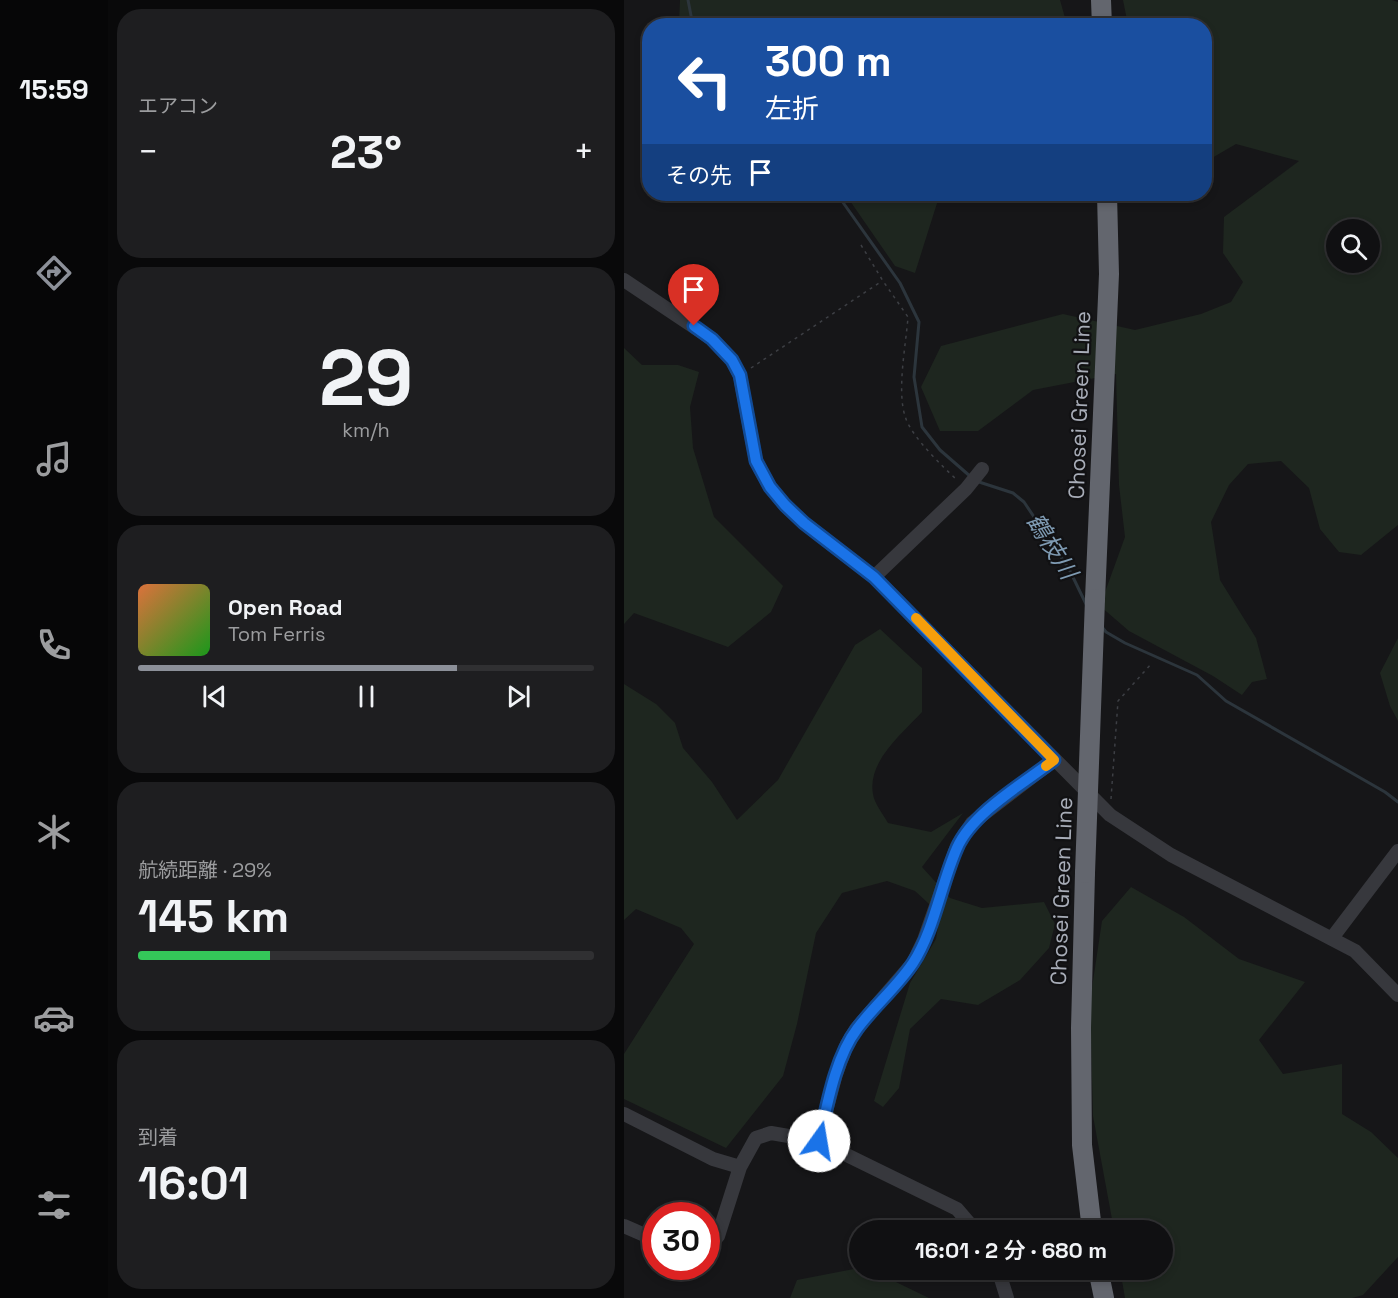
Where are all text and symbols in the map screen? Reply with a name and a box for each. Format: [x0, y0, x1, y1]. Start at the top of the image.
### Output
text: 300 m [765, 35, 892, 88]
icon: left [666, 42, 744, 120]
text: 15:59 [19, 72, 89, 107]
text: 左折 [765, 91, 819, 126]
text: エアコン [138, 93, 218, 119]
text: 23° [330, 124, 402, 181]
text: − [138, 131, 158, 173]
text: + [574, 131, 594, 173]
icon: arrive [744, 156, 777, 189]
text: その先 [666, 161, 732, 189]
map controls [1326, 219, 1380, 273]
button: search [1326, 219, 1380, 273]
icon: directions [33, 252, 75, 294]
pin [668, 264, 719, 326]
icon: arrive [677, 273, 710, 306]
street label: Chosei Green Line [1062, 310, 1096, 500]
text: 29 [319, 328, 413, 428]
text: km/h [342, 417, 390, 443]
icon: music [33, 438, 75, 480]
water label: 鶴枝川 [1020, 507, 1086, 587]
text: Open Road [228, 593, 343, 621]
text: Tom Ferris [228, 621, 326, 647]
icon: phone [33, 624, 75, 666]
icon: previous [198, 680, 231, 713]
icon: pause [350, 680, 383, 713]
icon: next [502, 680, 535, 713]
street label: Chosei Green Line [1044, 796, 1078, 986]
icon: climate [33, 811, 75, 853]
text: 航続距離 · 29% [138, 857, 272, 883]
text: 145 km [138, 888, 289, 945]
icon: car [33, 997, 75, 1039]
position arrow [787, 1109, 851, 1173]
text: 到着 [138, 1124, 178, 1150]
text: 16:01 [138, 1155, 249, 1212]
icon: filters [33, 1184, 75, 1226]
speed limit sign: 30 [642, 1202, 720, 1280]
text: 16:01 · 2 分 · 680 m [915, 1236, 1107, 1264]

